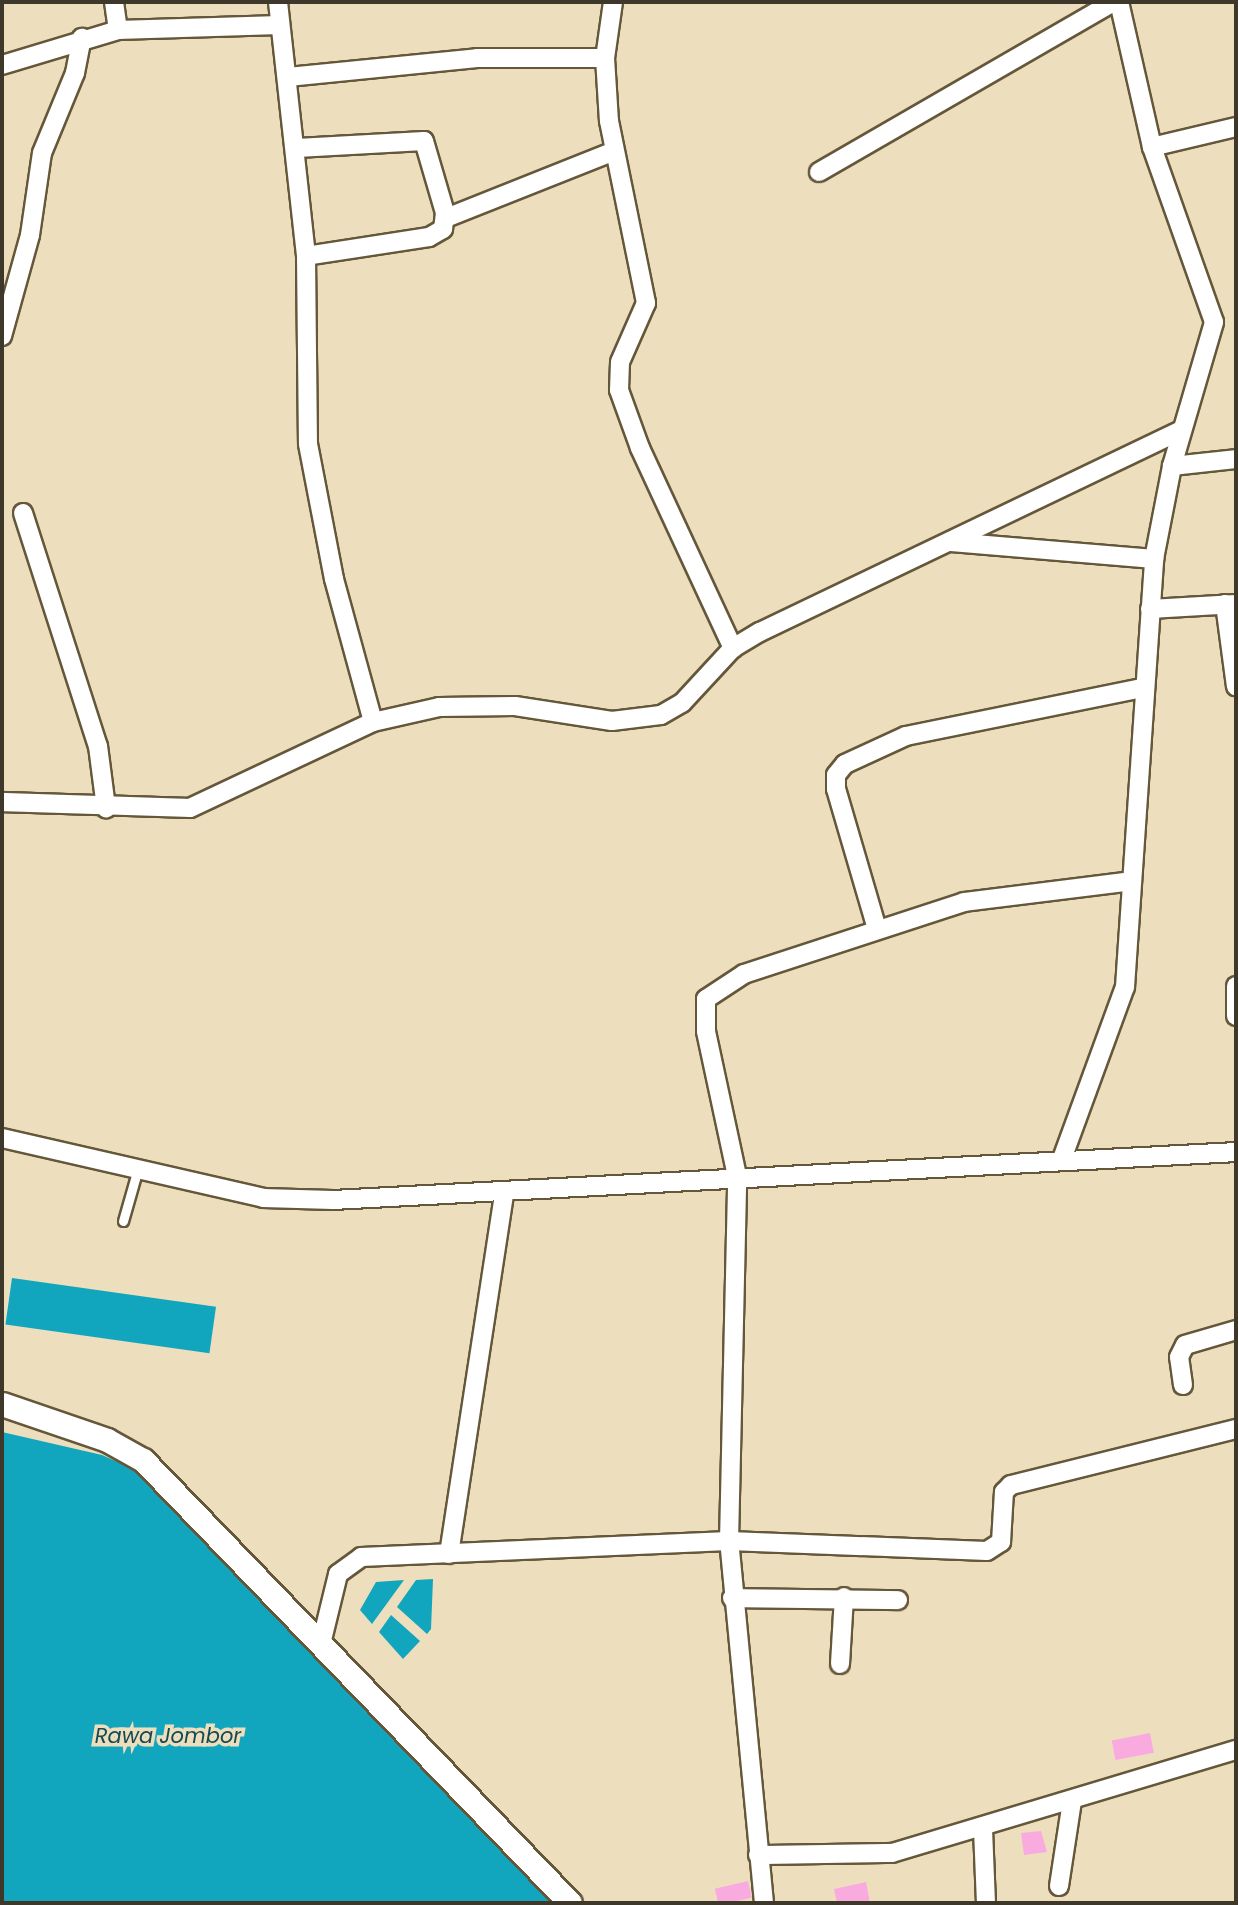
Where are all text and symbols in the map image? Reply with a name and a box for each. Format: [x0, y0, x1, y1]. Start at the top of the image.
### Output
water label: Rawa Jombor [95, 1723, 241, 1749]

